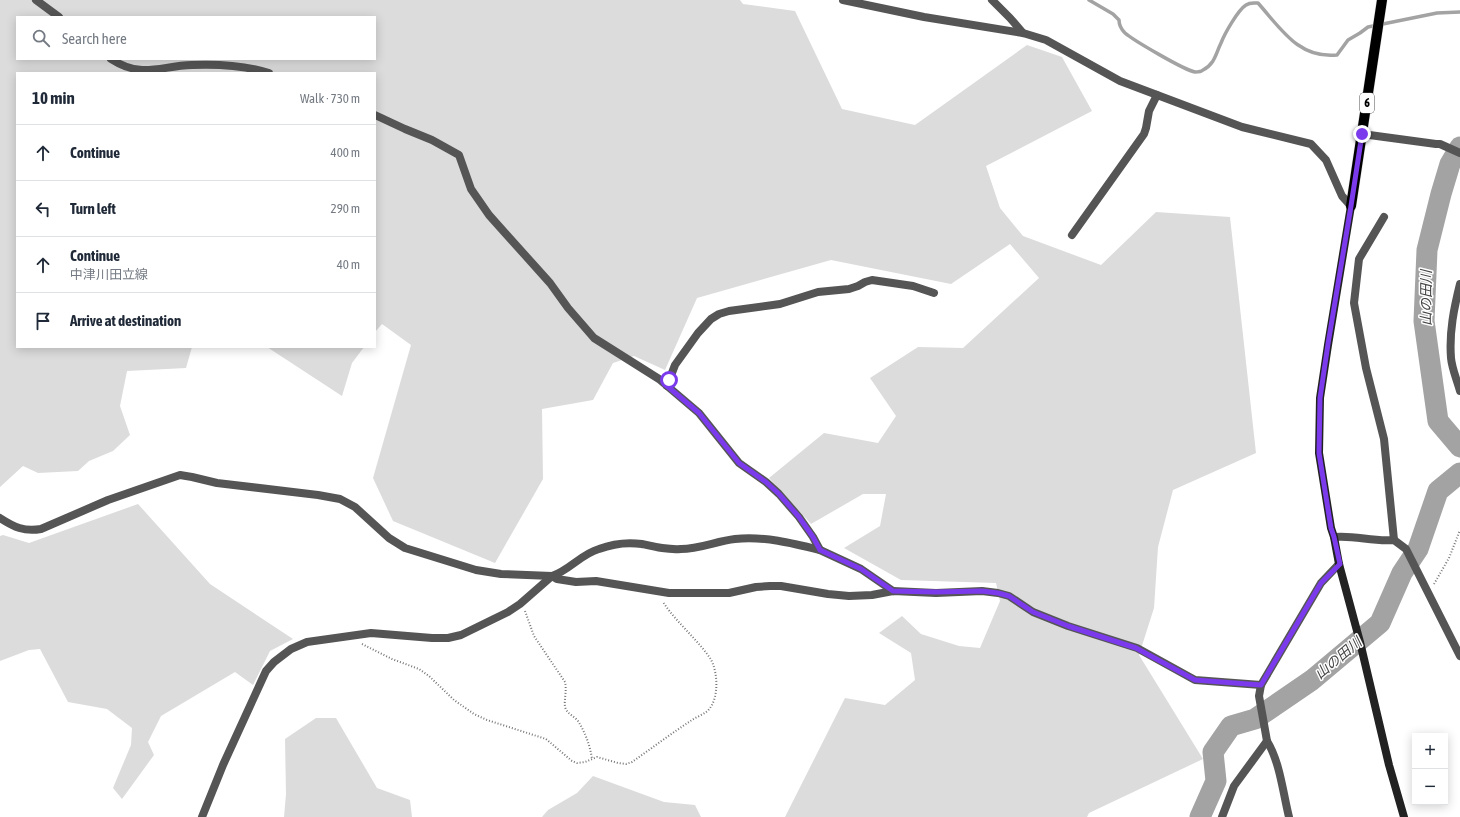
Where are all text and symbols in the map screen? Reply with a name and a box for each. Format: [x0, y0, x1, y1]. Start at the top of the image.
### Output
search box [16, 16, 376, 60]
icon: search [30, 27, 52, 49]
text: Search here [62, 30, 127, 47]
text: 10 min [32, 88, 75, 108]
text: Walk · 730 m [300, 91, 360, 106]
road number: 6 [1360, 93, 1374, 113]
route end [1353, 125, 1371, 143]
icon: ahead [32, 142, 54, 164]
text: Continue [70, 144, 120, 161]
text: 400 m [331, 145, 360, 160]
icon: left [32, 198, 54, 220]
text: Turn left [70, 200, 116, 217]
text: 290 m [331, 201, 360, 216]
text: Continue [70, 247, 120, 264]
icon: ahead [32, 254, 54, 276]
text: 40 m [337, 257, 360, 272]
text: 中津川田立線 [70, 267, 148, 282]
water label: 山の田川 [1418, 268, 1434, 326]
icon: arrive [32, 310, 54, 332]
text: Arrive at destination [70, 312, 181, 329]
route start [660, 371, 678, 389]
water label: 山の田川 [1311, 633, 1366, 682]
map controls [1412, 733, 1448, 805]
button: + [1412, 733, 1448, 769]
button: − [1412, 769, 1448, 805]

